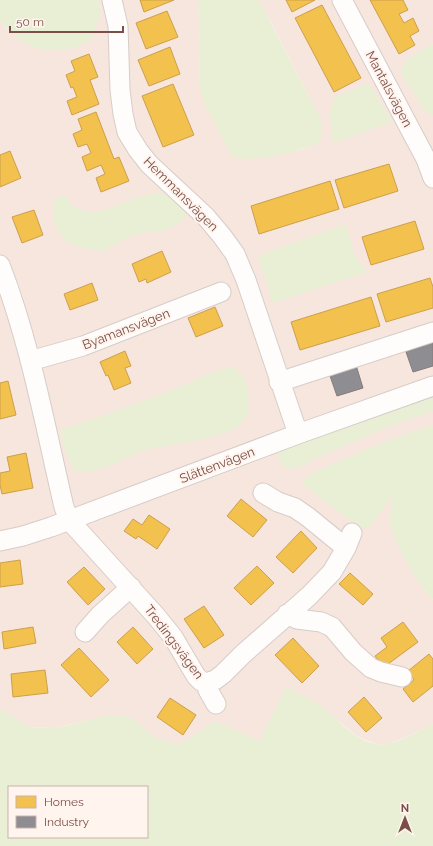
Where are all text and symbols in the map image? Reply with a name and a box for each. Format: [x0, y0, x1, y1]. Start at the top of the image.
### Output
scale bar [10, 8, 123, 34]
text: 50 m [16, 15, 44, 29]
street label: Mantalsvägen [363, 48, 415, 130]
street label: Hemmansvägen [141, 154, 221, 234]
street label: Byamansvägen [80, 305, 172, 353]
street label: Slättenvägen [177, 444, 257, 486]
street label: Tredingsvägen [141, 602, 207, 682]
legend [8, 786, 148, 838]
text: Homes [44, 795, 84, 809]
north arrow [385, 798, 425, 838]
text: N [401, 802, 409, 815]
text: Industry [44, 815, 90, 829]

